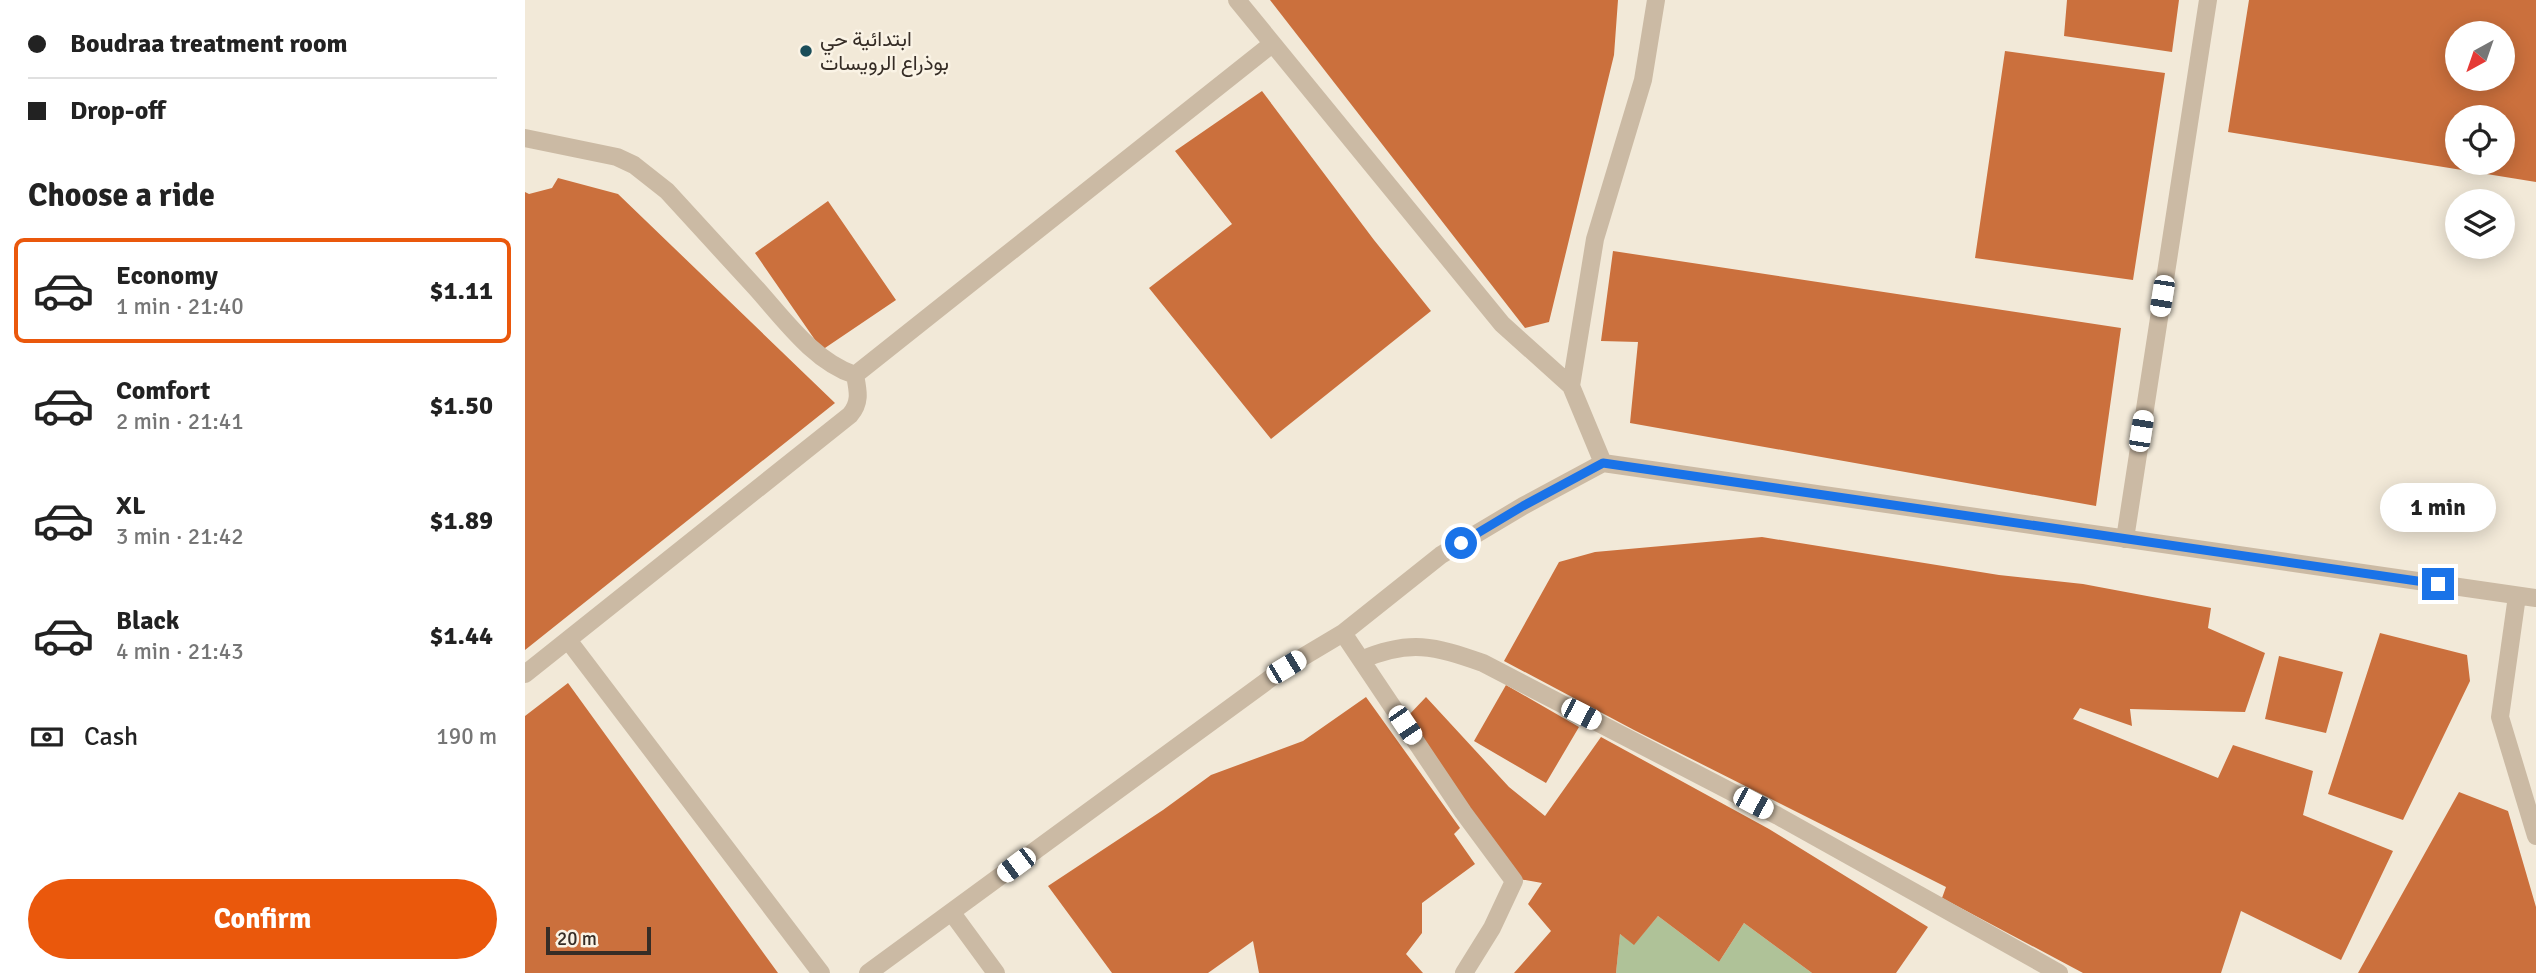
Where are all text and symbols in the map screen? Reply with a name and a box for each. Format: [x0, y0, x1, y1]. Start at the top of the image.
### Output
north arrow [2445, 21, 2515, 91]
map controls [2445, 21, 2515, 259]
place label: ابتدائية حي بوذراع الرويسات [820, 26, 949, 77]
text: Boudraa treatment room [70, 28, 348, 60]
marker: ابتدائية حي بوذراع الرويسات [798, 43, 814, 59]
text: Drop-off [70, 95, 166, 127]
button: locate [2445, 105, 2515, 175]
text: Choose a ride [28, 176, 215, 215]
button: layers [2445, 189, 2515, 259]
icon: car [32, 259, 95, 322]
text: Economy [116, 260, 218, 292]
car [2149, 274, 2176, 318]
text: $1.11 [429, 275, 493, 307]
text: 1 min · 21:40 [116, 292, 244, 321]
icon: car [32, 374, 95, 437]
text: Comfort [116, 375, 210, 407]
text: $1.50 [429, 390, 493, 422]
text: 2 min · 21:41 [116, 407, 244, 436]
car [2128, 409, 2155, 453]
callout: 1 min [2380, 482, 2496, 532]
icon: car [32, 489, 95, 552]
text: XL [116, 490, 146, 522]
text: 1 min [2410, 493, 2466, 522]
text: $1.89 [429, 505, 493, 537]
text: 3 min · 21:42 [116, 522, 244, 551]
route start [1445, 527, 1477, 559]
route end [2422, 568, 2454, 600]
icon: car [32, 604, 95, 667]
text: Black [116, 605, 179, 637]
text: $1.44 [429, 620, 493, 652]
text: 4 min · 21:43 [116, 637, 244, 666]
car [1263, 647, 1310, 687]
car [1558, 695, 1605, 733]
car [1385, 702, 1426, 748]
icon: cash [28, 718, 66, 756]
text: Cash [84, 721, 138, 753]
text: 190 m [436, 722, 497, 751]
car [1730, 784, 1777, 822]
car [993, 844, 1040, 886]
button: Confirm [28, 879, 497, 959]
scale bar [546, 924, 651, 956]
text: 20 m [557, 927, 597, 951]

